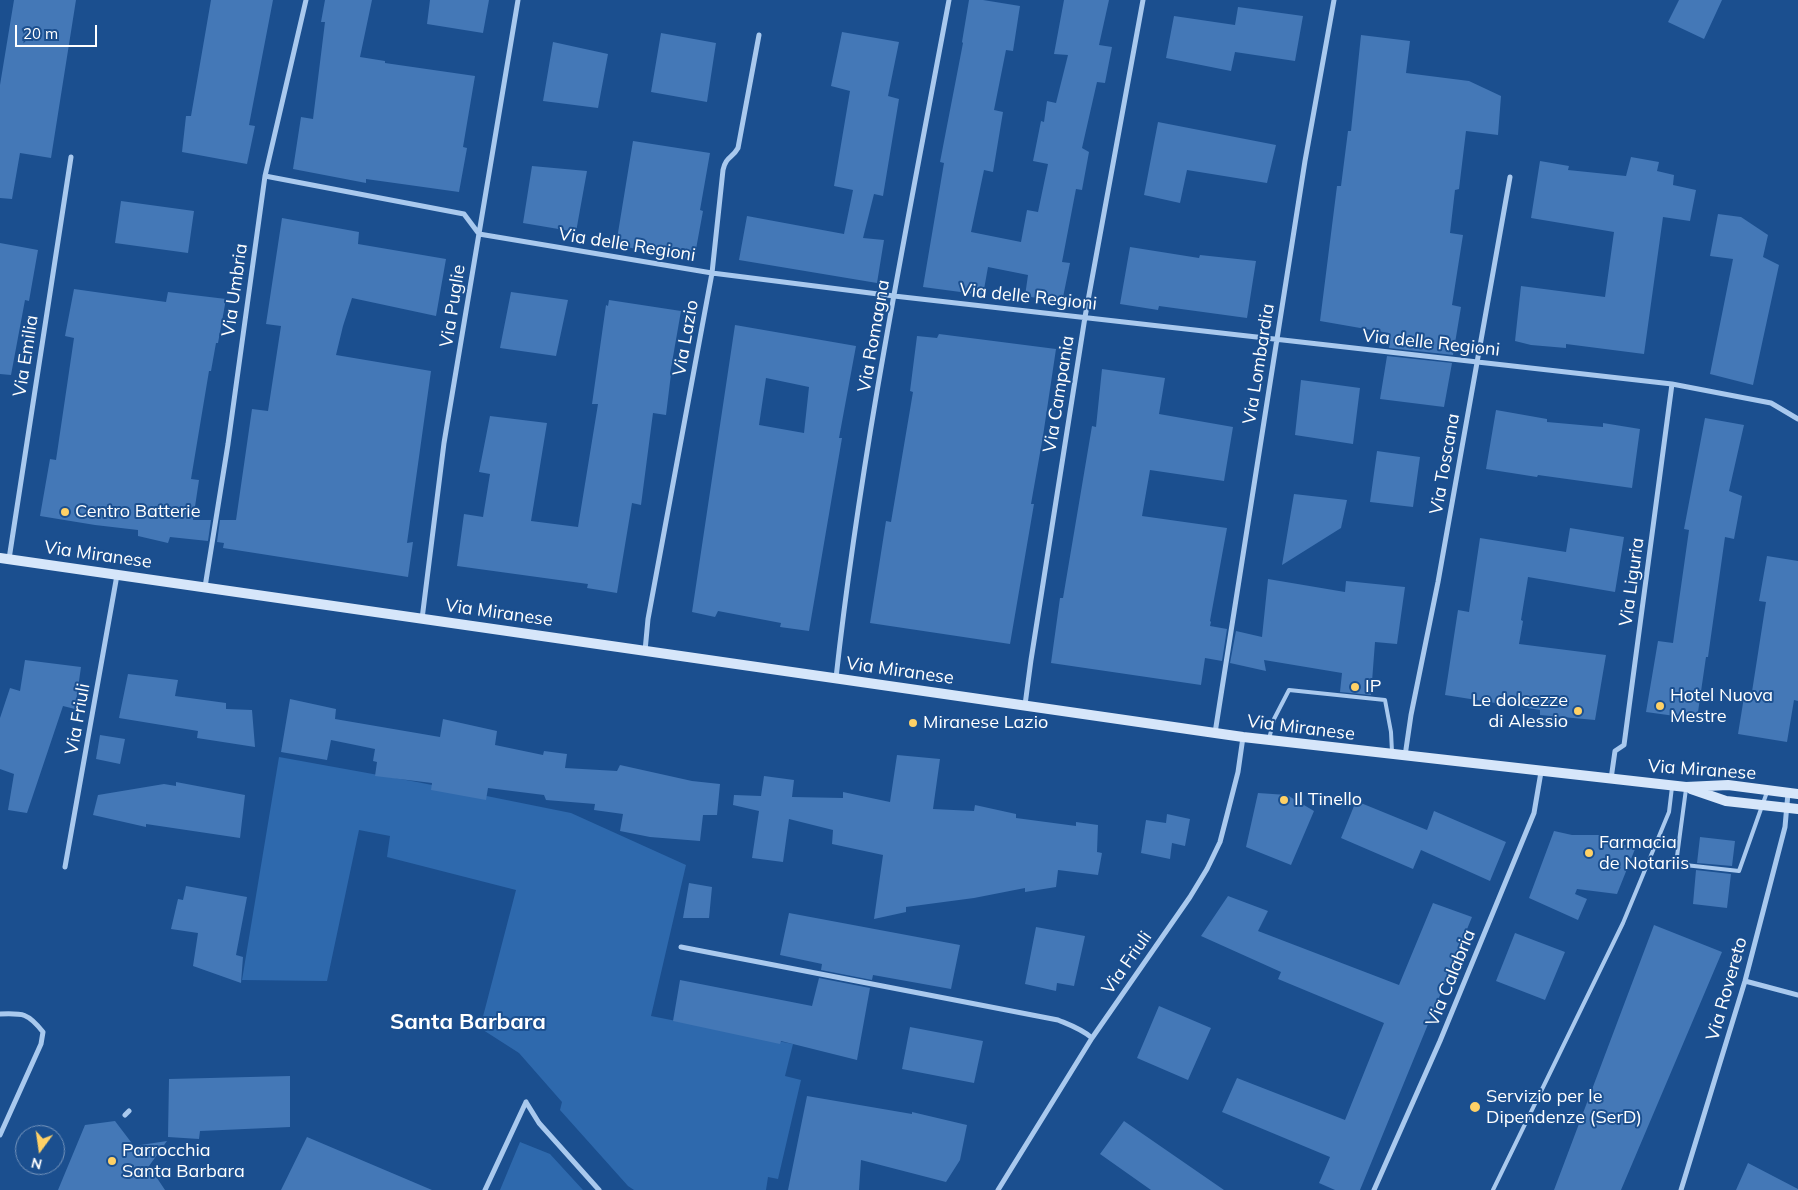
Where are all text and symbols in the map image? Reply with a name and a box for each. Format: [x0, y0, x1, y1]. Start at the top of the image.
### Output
scale bar [18, 15, 100, 47]
text: 20 m [23, 24, 58, 43]
street label: Via delle Regioni [557, 224, 697, 266]
street label: Via Umbria [218, 242, 252, 338]
street label: Via Puglie [436, 263, 470, 349]
street label: Via Romagna [853, 278, 895, 394]
street label: Via delle Regioni [958, 279, 1098, 315]
street label: Via Lazio [669, 298, 703, 378]
street label: Via Lombardia [1239, 302, 1279, 426]
street label: Via Emilia [9, 314, 43, 398]
street label: Via delle Regioni [1361, 325, 1501, 361]
street label: Via Campania [1039, 334, 1079, 454]
street label: Via Toscana [1426, 412, 1464, 516]
place label: Centro Batterie [75, 501, 200, 523]
marker: Centro Batterie [59, 506, 71, 518]
street label: Via Liguria [1615, 536, 1649, 628]
street label: Via Miranese [43, 537, 153, 573]
street label: Via Miranese [444, 595, 554, 631]
street label: Via Miranese [845, 653, 955, 689]
place label: IP [1365, 676, 1381, 698]
marker: IP [1349, 681, 1361, 693]
street label: Via Friuli [61, 682, 95, 756]
place label: Hotel Nuova Mestre [1670, 685, 1773, 728]
place label: Le dolcezze di Alessio [1472, 690, 1568, 732]
marker: Hotel Nuova Mestre [1654, 700, 1666, 712]
marker: Le dolcezze di Alessio [1572, 705, 1584, 717]
street label: Via Miranese [1246, 711, 1356, 745]
place label: Miranese Lazio [923, 712, 1048, 734]
marker: Miranese Lazio [907, 717, 919, 729]
street label: Via Miranese [1647, 755, 1757, 785]
place label: Il Tinello [1294, 789, 1362, 811]
marker: Il Tinello [1278, 794, 1290, 806]
place label: Farmacia de Notariis [1599, 832, 1689, 874]
marker: Farmacia de Notariis [1583, 847, 1595, 859]
street label: Via Calabria [1422, 926, 1480, 1030]
street label: Via Friuli [1097, 927, 1157, 999]
street label: Via Rovereto [1702, 935, 1752, 1043]
district label: Santa Barbara [390, 1009, 546, 1035]
place label: Servizio per le Dipendenze (SerD) [1486, 1086, 1642, 1128]
marker: Servizio per le Dipendenze (SerD) [1468, 1100, 1482, 1114]
north arrow [15, 1125, 65, 1175]
place label: Parrocchia Santa Barbara [122, 1140, 245, 1182]
text: N [29, 1154, 44, 1174]
marker: Parrocchia Santa Barbara [106, 1155, 118, 1167]

